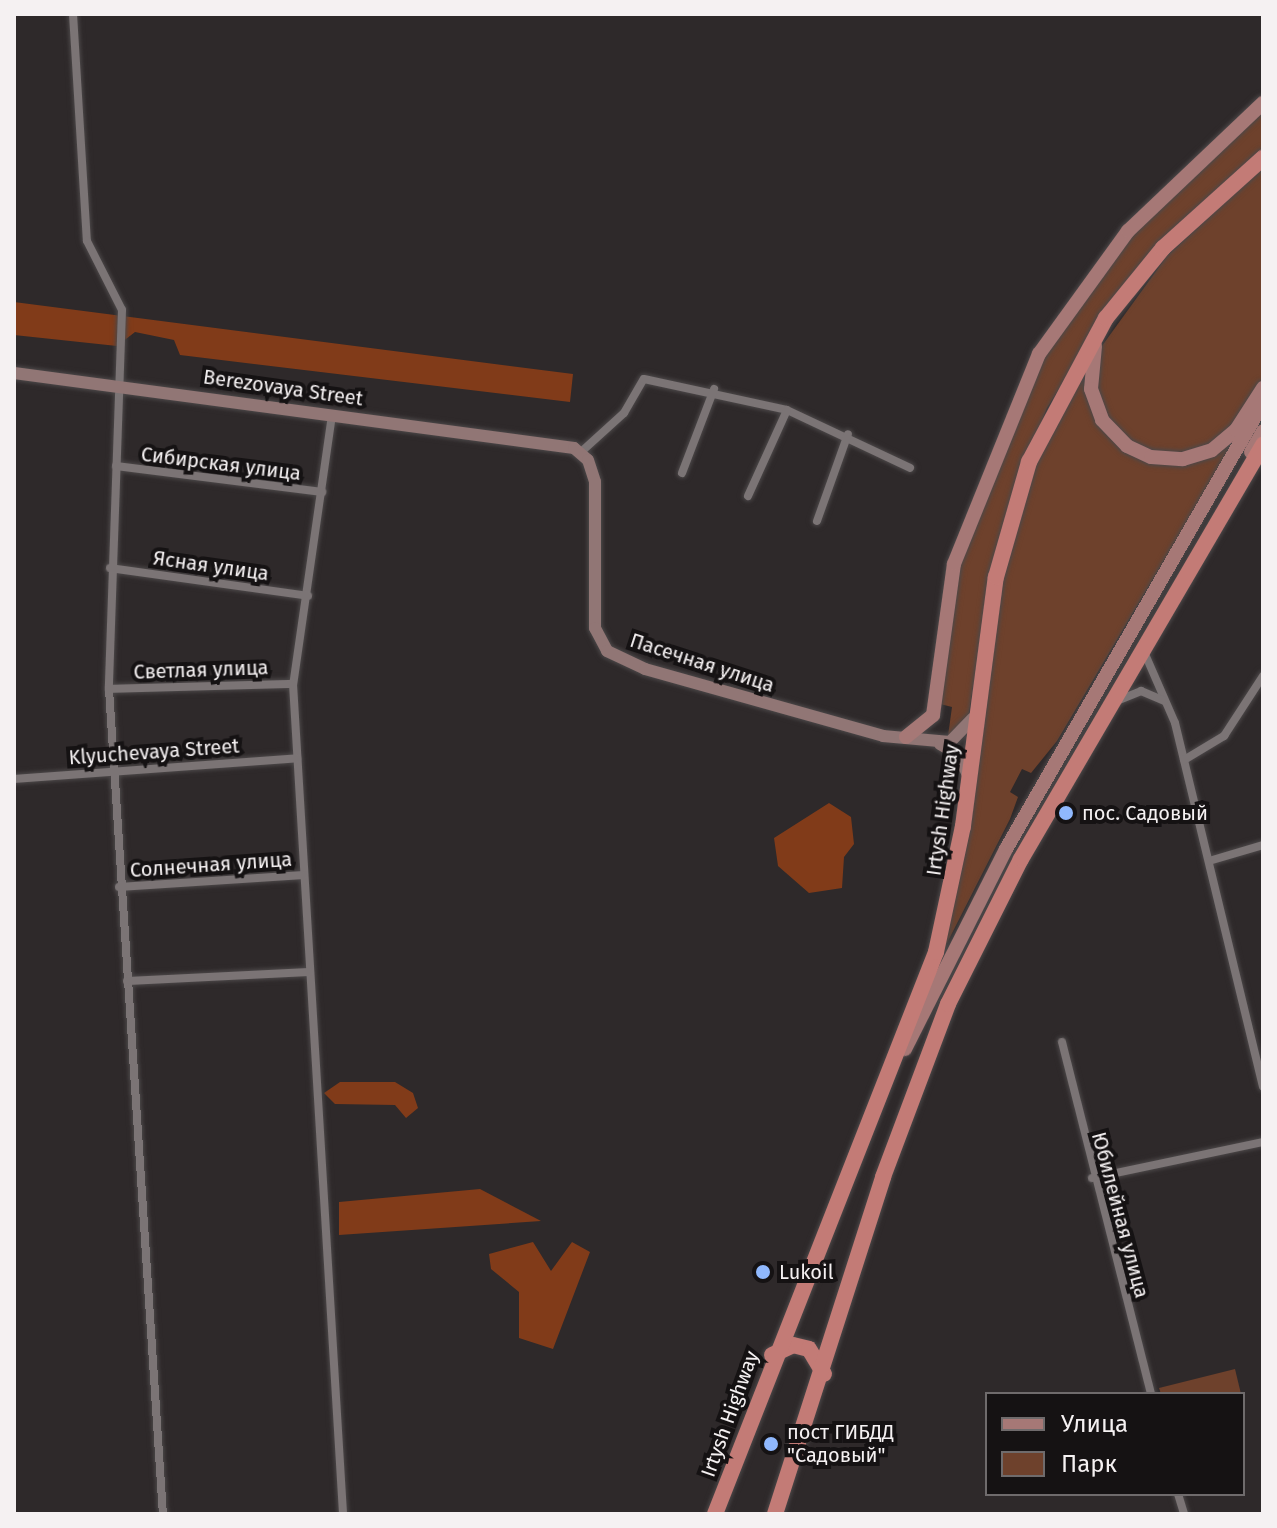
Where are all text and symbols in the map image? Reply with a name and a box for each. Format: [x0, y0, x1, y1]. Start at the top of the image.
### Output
street label: Berezovaya Street [202, 365, 364, 411]
street label: Сибирская улица [140, 442, 302, 486]
street label: Ясная улица [152, 546, 270, 586]
street label: Пасечная улица [627, 628, 777, 698]
street label: Светлая улица [133, 656, 269, 684]
street label: Klyuchevaya Street [68, 734, 240, 770]
street label: Irtysh Highway [922, 743, 964, 877]
place label: пос. Садовый [1082, 801, 1208, 825]
marker: пос. Садовый [1057, 804, 1075, 822]
street label: Солнечная улица [129, 847, 293, 883]
street label: Юбилейная улица [1086, 1129, 1154, 1301]
place label: Lukoil [779, 1260, 834, 1284]
marker: Lukoil [754, 1263, 772, 1281]
street label: Irtysh Highway [696, 1348, 764, 1480]
legend [985, 1392, 1245, 1496]
text: Улица [1061, 1410, 1128, 1438]
place label: пост ГИБДД "Садовый" [787, 1420, 894, 1467]
marker: пост ГИБДД "Садовый" [762, 1435, 780, 1453]
text: Парк [1061, 1450, 1117, 1478]

